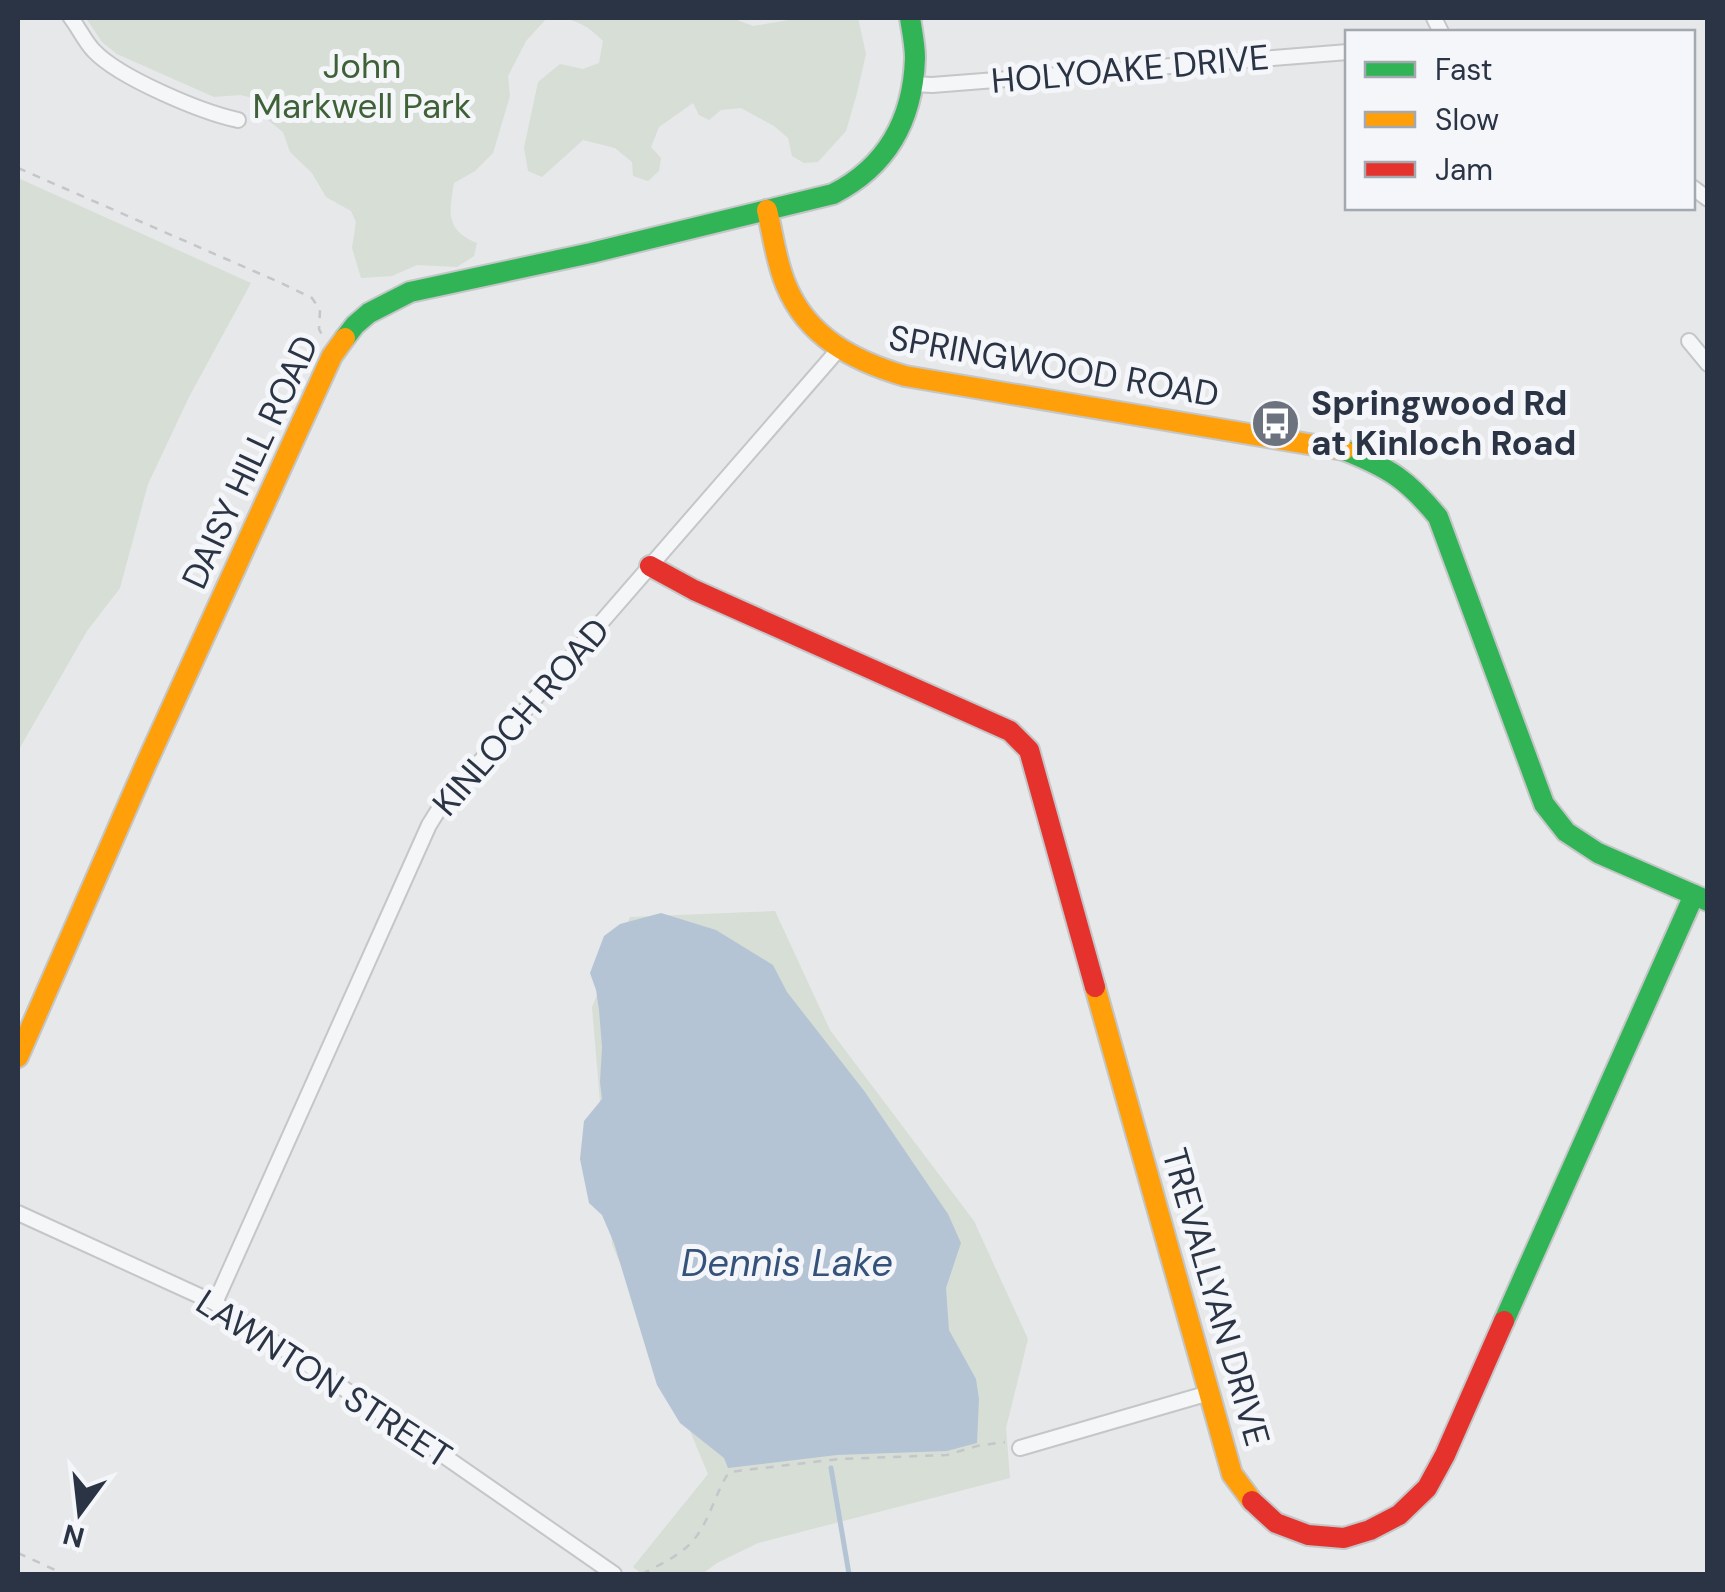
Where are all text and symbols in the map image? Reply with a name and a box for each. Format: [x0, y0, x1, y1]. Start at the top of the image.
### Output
legend [1345, 30, 1695, 210]
street label: HOLYOAKE DRIVE [989, 34, 1271, 104]
park label: John Markwell Park [252, 43, 472, 129]
text: Fast [1435, 50, 1493, 89]
text: Slow [1435, 100, 1499, 139]
text: Jam [1435, 150, 1493, 189]
street label: SPRINGWOOD ROAD [885, 314, 1223, 418]
street label: DAISY HILL ROAD [171, 328, 329, 596]
place label: Springwood Rd at Kinloch Road [1311, 380, 1576, 466]
bus stop icon: Springwood Rd at Kinloch Road [1250, 397, 1302, 449]
street label: KINLOCH ROAD [422, 608, 620, 826]
street label: TREVALLYAN DRIVE [1151, 1143, 1281, 1451]
water label: Dennis Lake [681, 1238, 893, 1288]
street label: LAWNTON STREET [188, 1279, 460, 1479]
north arrow [30, 1462, 130, 1562]
text: N [59, 1515, 88, 1556]

